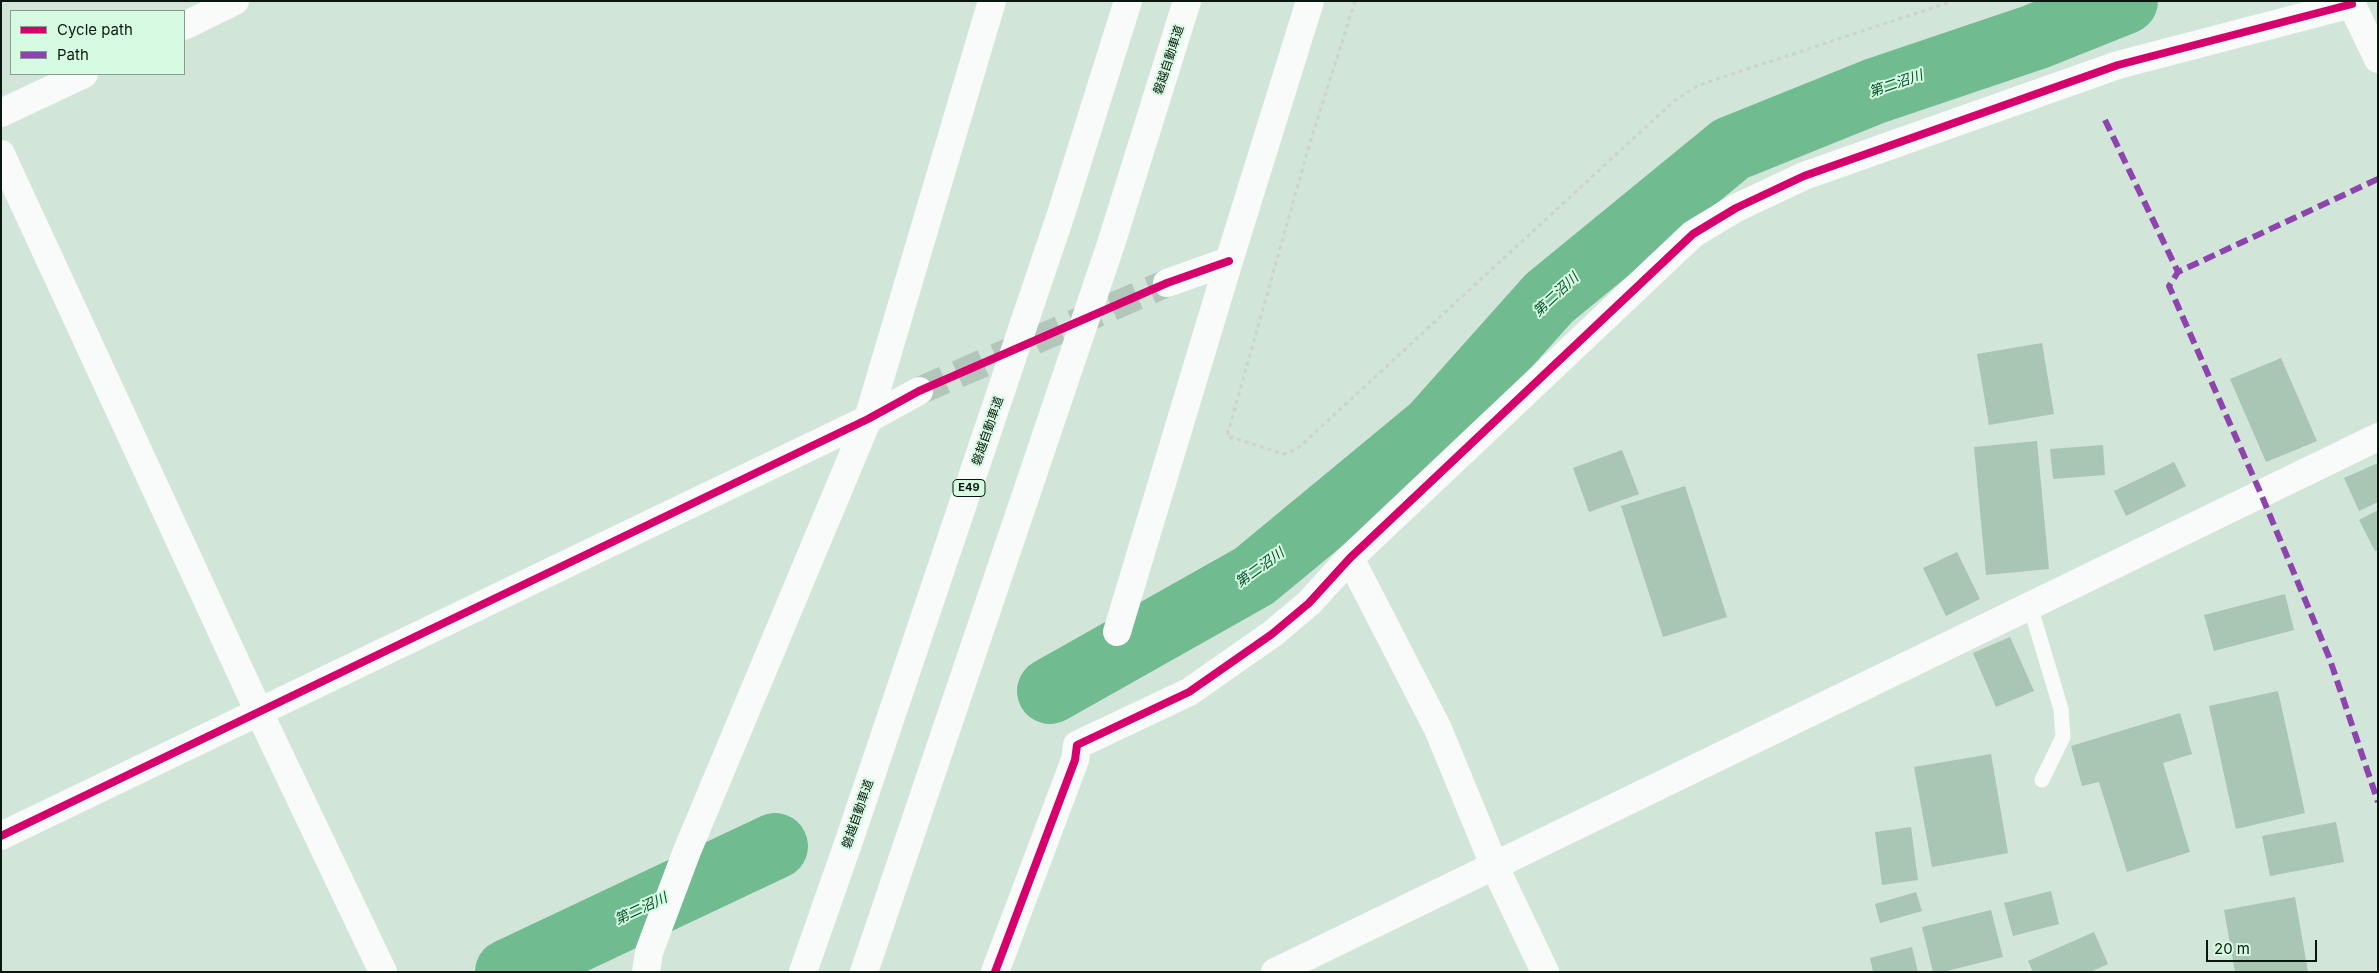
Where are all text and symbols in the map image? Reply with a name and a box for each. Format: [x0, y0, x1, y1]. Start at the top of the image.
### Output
legend [10, 10, 185, 75]
text: Cycle path [57, 20, 133, 39]
street label: 磐越自動車道 [1151, 24, 1187, 96]
text: Path [57, 45, 89, 64]
water label: 第二沼川 [1867, 67, 1925, 101]
water label: 第二沼川 [1530, 270, 1582, 320]
street label: 磐越自動車道 [969, 395, 1007, 467]
road number: E49 [953, 479, 985, 496]
water label: 第二沼川 [1232, 545, 1288, 591]
street label: 磐越自動車道 [839, 778, 877, 850]
water label: 第二沼川 [612, 890, 670, 928]
scale bar [2209, 930, 2320, 962]
text: 20 m [2214, 939, 2250, 958]

